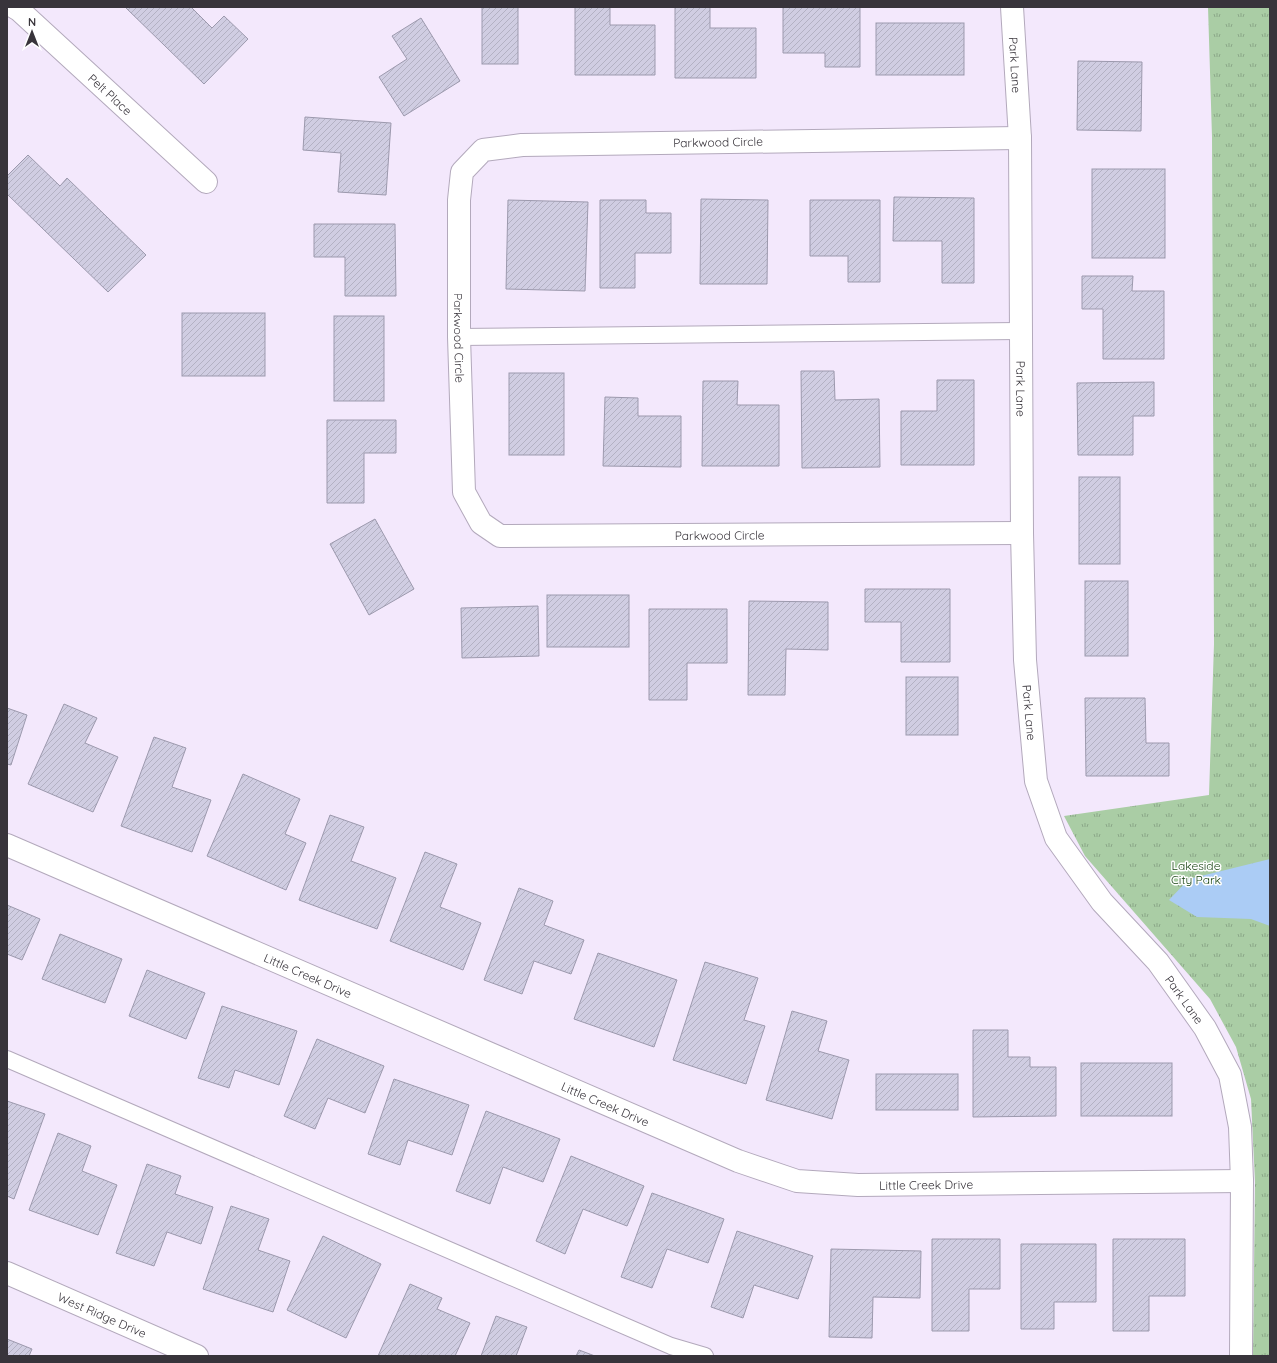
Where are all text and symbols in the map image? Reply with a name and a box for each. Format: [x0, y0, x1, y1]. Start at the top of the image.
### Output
north arrow [12, 12, 52, 52]
text: N [28, 15, 36, 29]
street label: Park Lane [1006, 36, 1025, 94]
street label: Pelt Place [85, 70, 136, 118]
street label: Parkwood Circle [673, 134, 763, 150]
street label: Parkwood Circle [451, 293, 468, 383]
street label: Park Lane [1014, 361, 1029, 417]
street label: Parkwood Circle [675, 527, 765, 542]
street label: Park Lane [1020, 684, 1040, 741]
park label: Lakeside City Park [1171, 858, 1221, 887]
street label: Little Creek Drive [262, 950, 354, 1001]
street label: Park Lane [1162, 972, 1207, 1027]
street label: Little Creek Drive [559, 1078, 652, 1129]
street label: Little Creek Drive [879, 1176, 974, 1192]
street label: West Ridge Drive [56, 1289, 149, 1341]

